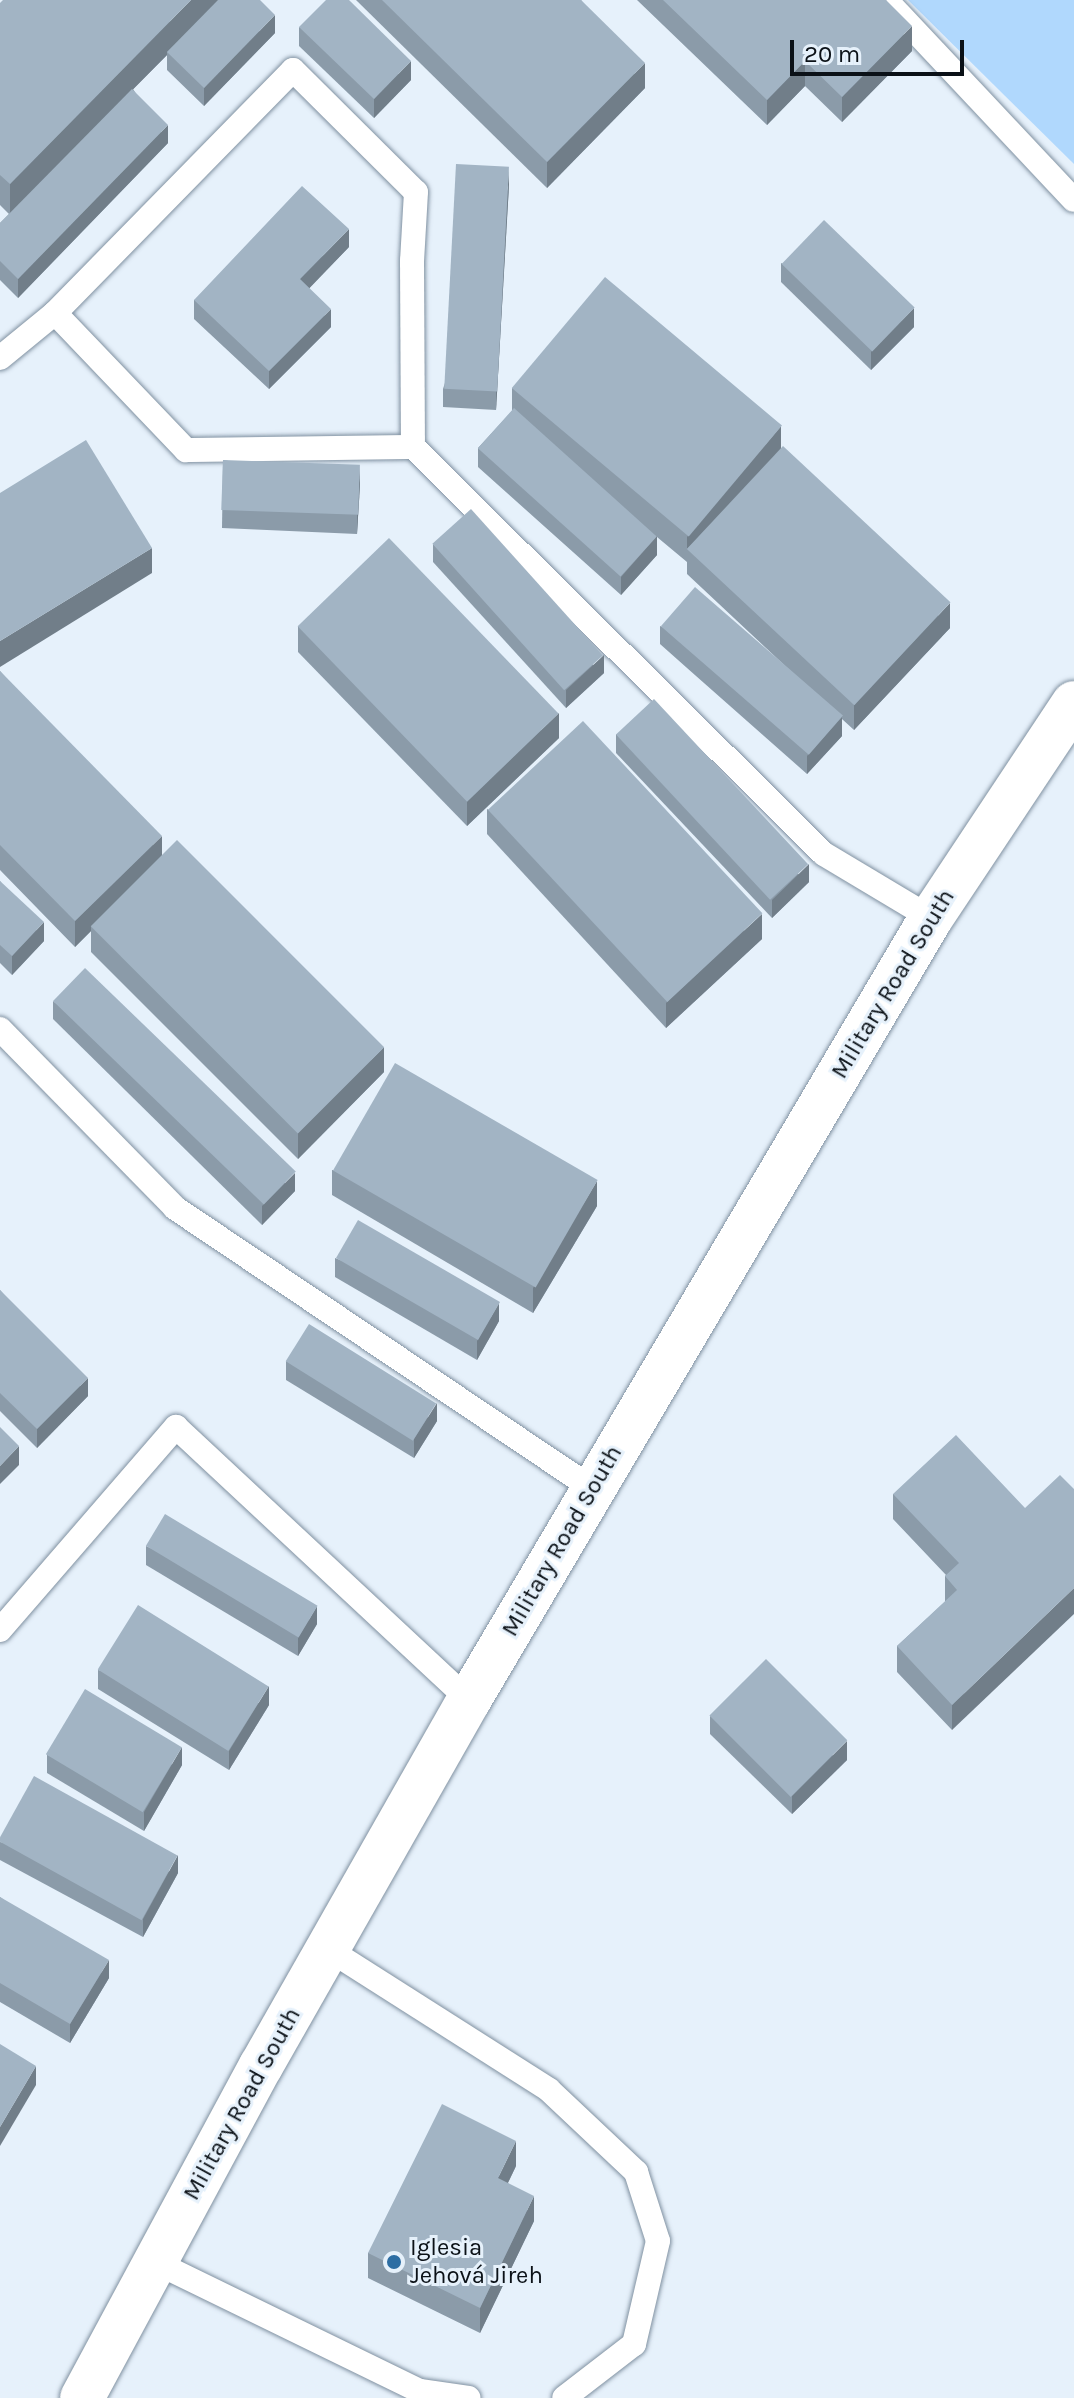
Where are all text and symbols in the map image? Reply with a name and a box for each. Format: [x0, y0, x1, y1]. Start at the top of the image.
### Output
scale bar [794, 24, 968, 74]
text: 20 m [804, 40, 860, 68]
street label: Military Road South [825, 884, 961, 1084]
street label: Military Road South [496, 1440, 628, 1642]
street label: Military Road South [177, 2003, 307, 2205]
place label: Iglesia Jehová Jireh [410, 2234, 543, 2290]
marker: Iglesia Jehová Jireh [385, 2253, 403, 2271]

